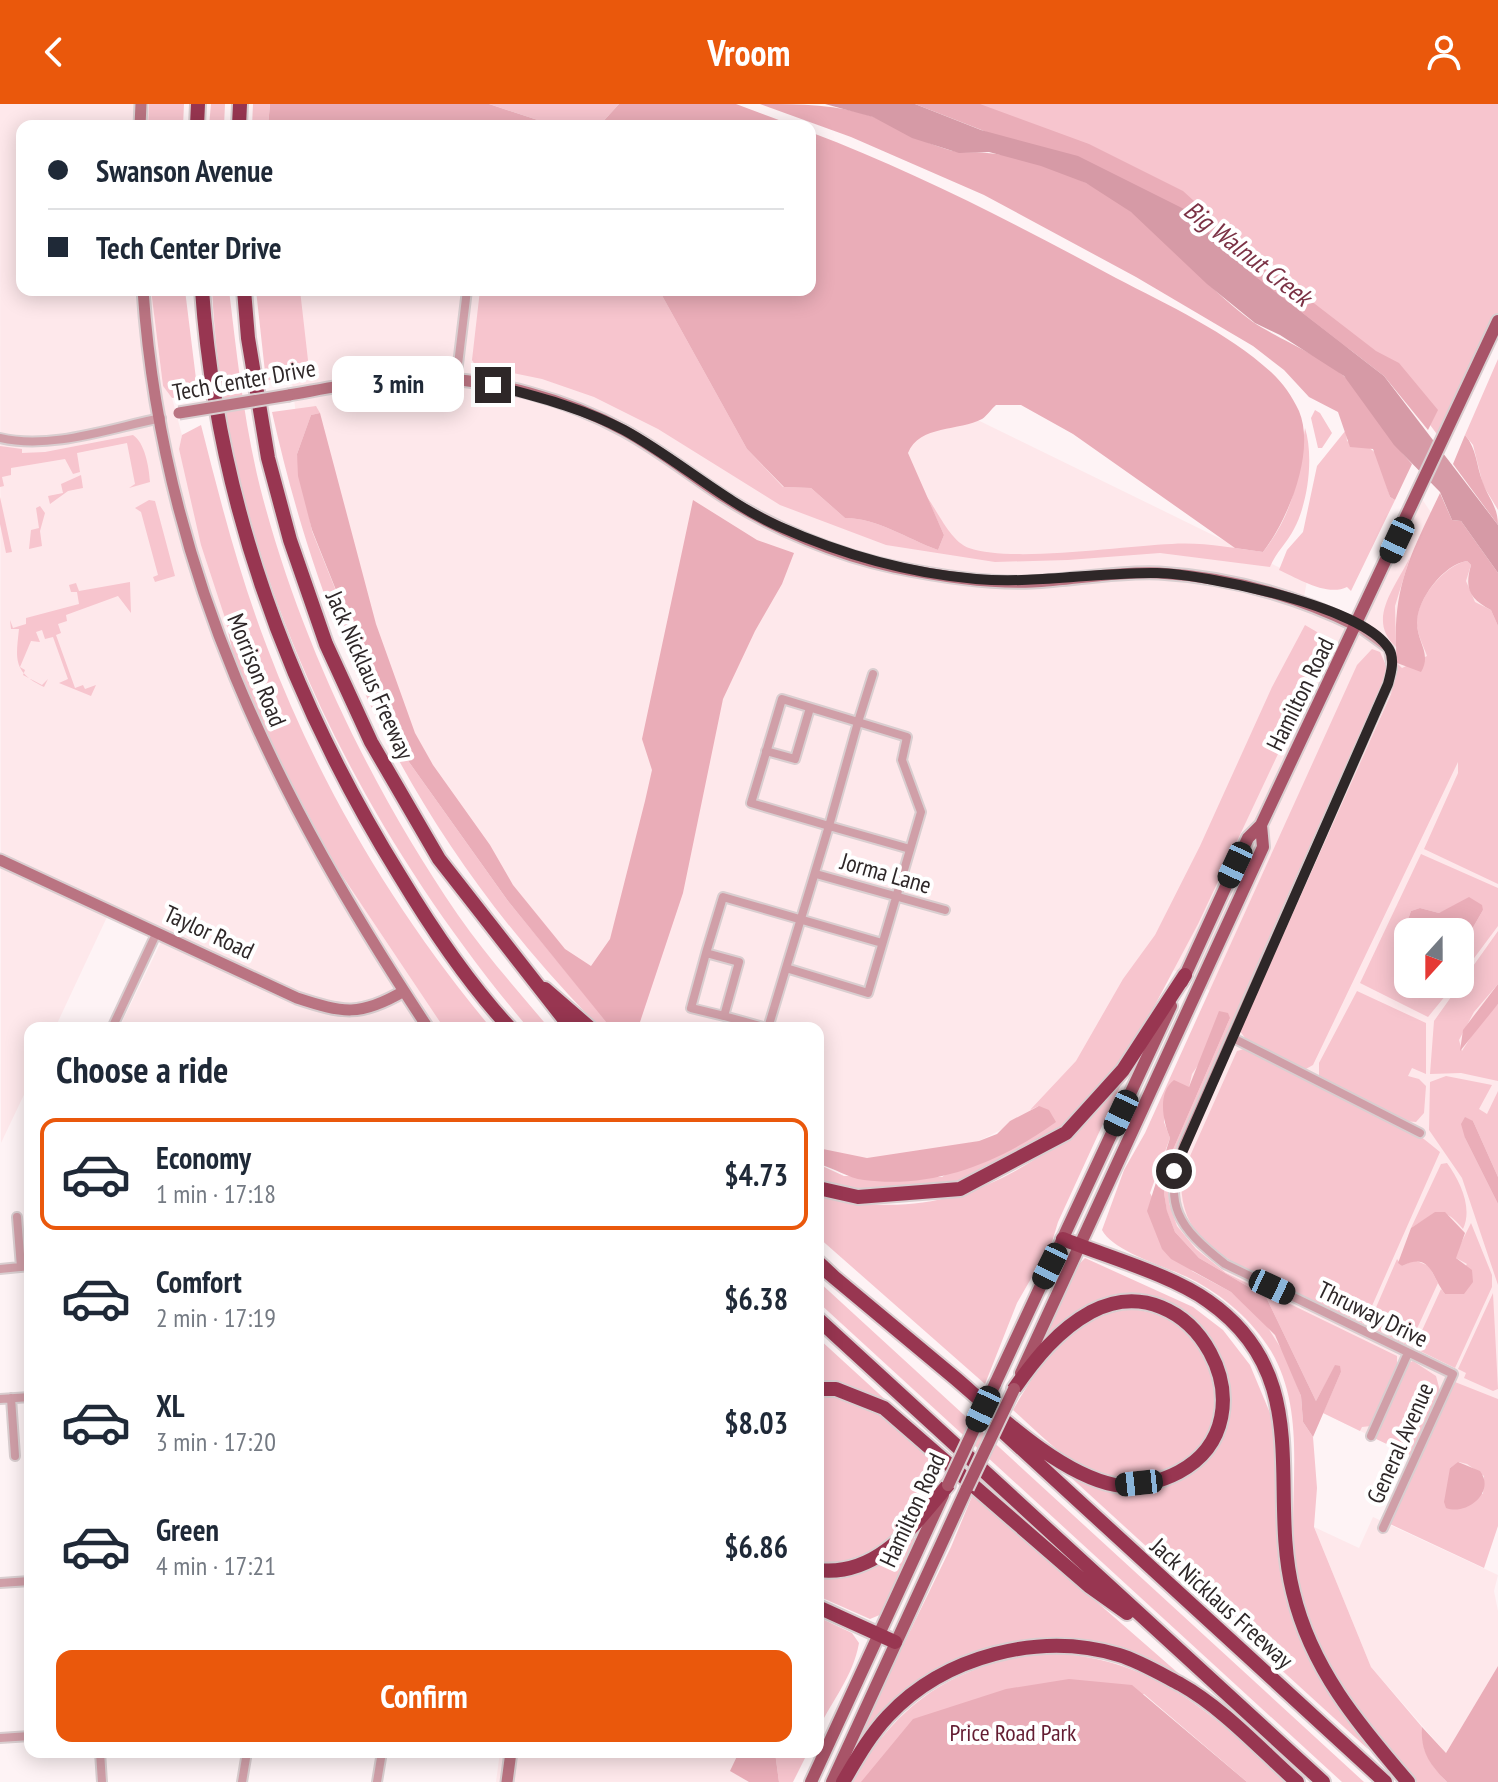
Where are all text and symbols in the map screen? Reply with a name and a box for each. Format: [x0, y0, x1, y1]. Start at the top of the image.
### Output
text: Vroom [708, 29, 790, 76]
icon: back [32, 30, 76, 74]
icon: person [1422, 30, 1466, 74]
text: Swanson Avenue [96, 151, 273, 190]
water label: Big Walnut Creek [1178, 193, 1321, 315]
text: Tech Center Drive [96, 228, 282, 267]
street label: Tech Center Drive [170, 352, 318, 408]
callout: 3 min [333, 357, 465, 413]
text: 3 min [372, 367, 424, 400]
route end [475, 367, 511, 403]
car [1376, 513, 1418, 567]
street label: Jack Nicklaus Freeway [319, 585, 421, 764]
street label: Morrison Road [220, 609, 294, 731]
street label: Hamilton Road [1259, 632, 1341, 756]
car [1214, 838, 1256, 892]
street label: Jorma Lane [836, 845, 935, 901]
street label: Taylor Road [159, 898, 259, 966]
north arrow [1394, 918, 1474, 998]
map controls [1394, 918, 1474, 998]
text: Choose a ride [56, 1046, 228, 1093]
car [1100, 1086, 1142, 1140]
icon: car [60, 1138, 132, 1210]
text: Economy [156, 1138, 251, 1177]
route start [1156, 1153, 1192, 1189]
text: $4.73 [724, 1155, 788, 1194]
text: 1 min · 17:18 [156, 1177, 276, 1210]
car [1029, 1239, 1071, 1293]
icon: car [60, 1262, 132, 1334]
text: Comfort [156, 1262, 242, 1301]
car [1245, 1266, 1299, 1308]
street label: Thruway Drive [1313, 1274, 1433, 1354]
text: $6.38 [724, 1279, 788, 1318]
text: 2 min · 17:19 [156, 1301, 276, 1334]
street label: General Avenue [1360, 1378, 1440, 1508]
car [962, 1382, 1004, 1436]
icon: car [60, 1386, 132, 1458]
text: XL [156, 1386, 185, 1425]
text: $8.03 [724, 1403, 788, 1442]
text: 3 min · 17:20 [156, 1425, 276, 1458]
street label: Hamilton Road [872, 1448, 952, 1572]
car [1114, 1469, 1164, 1497]
icon: car [60, 1510, 132, 1582]
text: Green [156, 1510, 219, 1549]
text: $6.86 [724, 1527, 788, 1566]
street label: Jack Nicklaus Freeway [1144, 1530, 1300, 1675]
text: 4 min · 17:21 [156, 1549, 276, 1582]
button: Confirm [56, 1650, 792, 1742]
park label: Price Road Park [950, 1717, 1077, 1748]

